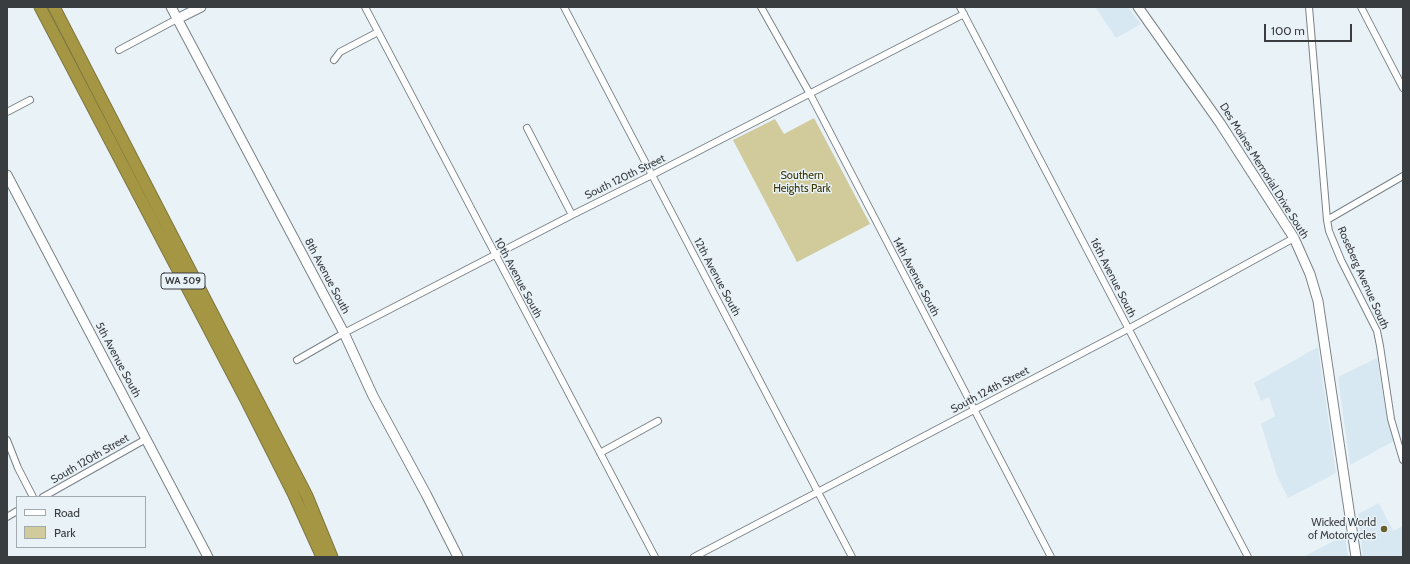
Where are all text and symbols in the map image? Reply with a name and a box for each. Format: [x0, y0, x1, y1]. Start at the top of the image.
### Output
scale bar [1266, 16, 1354, 42]
text: 100 m [1271, 23, 1305, 38]
street label: Des Moines Memorial Drive South [1217, 101, 1311, 241]
street label: South 120th Street [583, 152, 667, 202]
park label: Southern Heights Park [773, 169, 831, 195]
street label: Roseberg Avenue South [1334, 225, 1392, 331]
street label: 14th Avenue South [890, 235, 942, 319]
street label: 8th Avenue South [301, 236, 353, 316]
street label: 10th Avenue South [491, 236, 545, 320]
street label: 12th Avenue South [691, 236, 743, 318]
street label: 16th Avenue South [1087, 236, 1139, 320]
road number: WA 509 [161, 273, 205, 289]
street label: 5th Avenue South [93, 320, 143, 400]
street label: South 124th Street [949, 364, 1031, 416]
street label: South 120th Street [49, 431, 131, 487]
legend [16, 496, 146, 548]
text: Road [54, 505, 80, 520]
place label: Wicked World of Motorcycles [1308, 516, 1376, 542]
marker: Wicked World of Motorcycles [1379, 524, 1389, 534]
text: Park [54, 525, 76, 540]

